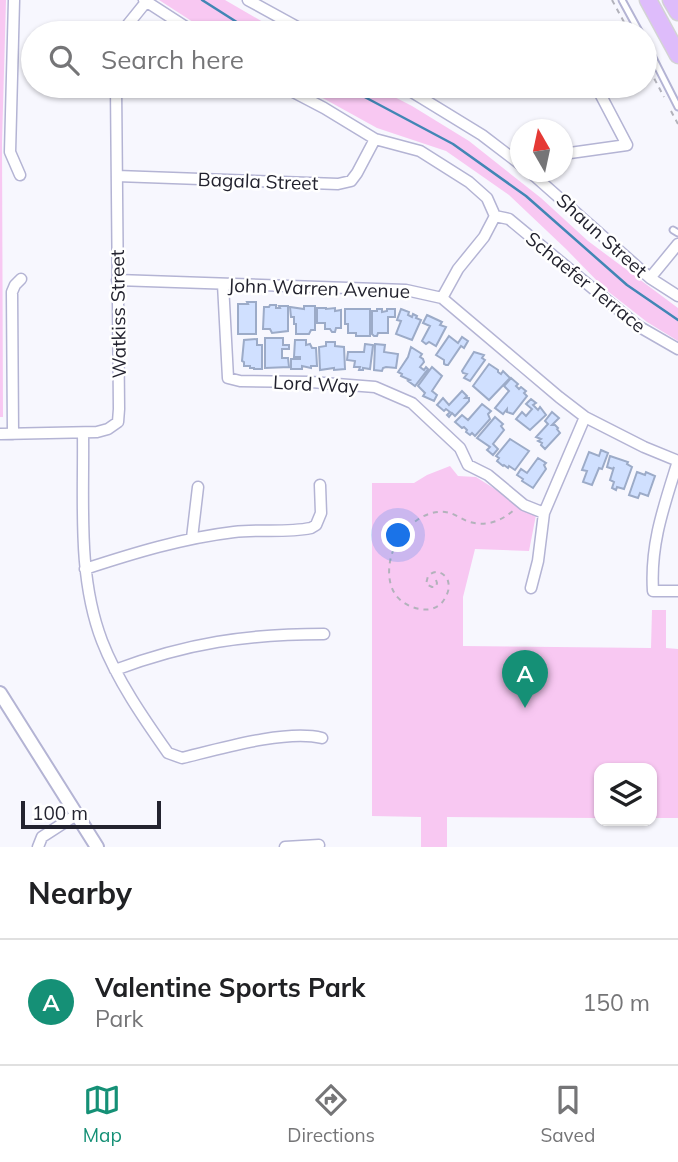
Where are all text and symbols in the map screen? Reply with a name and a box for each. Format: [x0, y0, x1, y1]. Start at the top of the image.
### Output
search box [21, 21, 657, 98]
icon: search [45, 41, 83, 79]
text: Search here [101, 43, 244, 76]
north arrow [510, 119, 573, 182]
street label: Bagala Street [197, 167, 319, 195]
street label: Shaun Street [552, 188, 653, 282]
street label: Schaefer Terrace [521, 226, 651, 338]
street label: Watkiss Street [105, 249, 131, 379]
street label: John Warren Avenue [228, 273, 410, 303]
street label: Lord Way [273, 370, 359, 398]
your location [381, 518, 415, 552]
pin: A [502, 650, 548, 708]
map controls [594, 763, 657, 826]
button: layers [594, 763, 657, 826]
scale bar [21, 798, 161, 830]
text: 100 m [32, 801, 88, 825]
text: Nearby [28, 874, 132, 912]
text: Valentine Sports Park [95, 971, 365, 1004]
text: A [42, 988, 60, 1017]
text: 150 m [582, 988, 650, 1017]
text: Park [95, 1004, 143, 1033]
tab: Map [83, 1081, 122, 1147]
tab: Directions [287, 1081, 375, 1147]
tab: Saved [540, 1081, 595, 1147]

